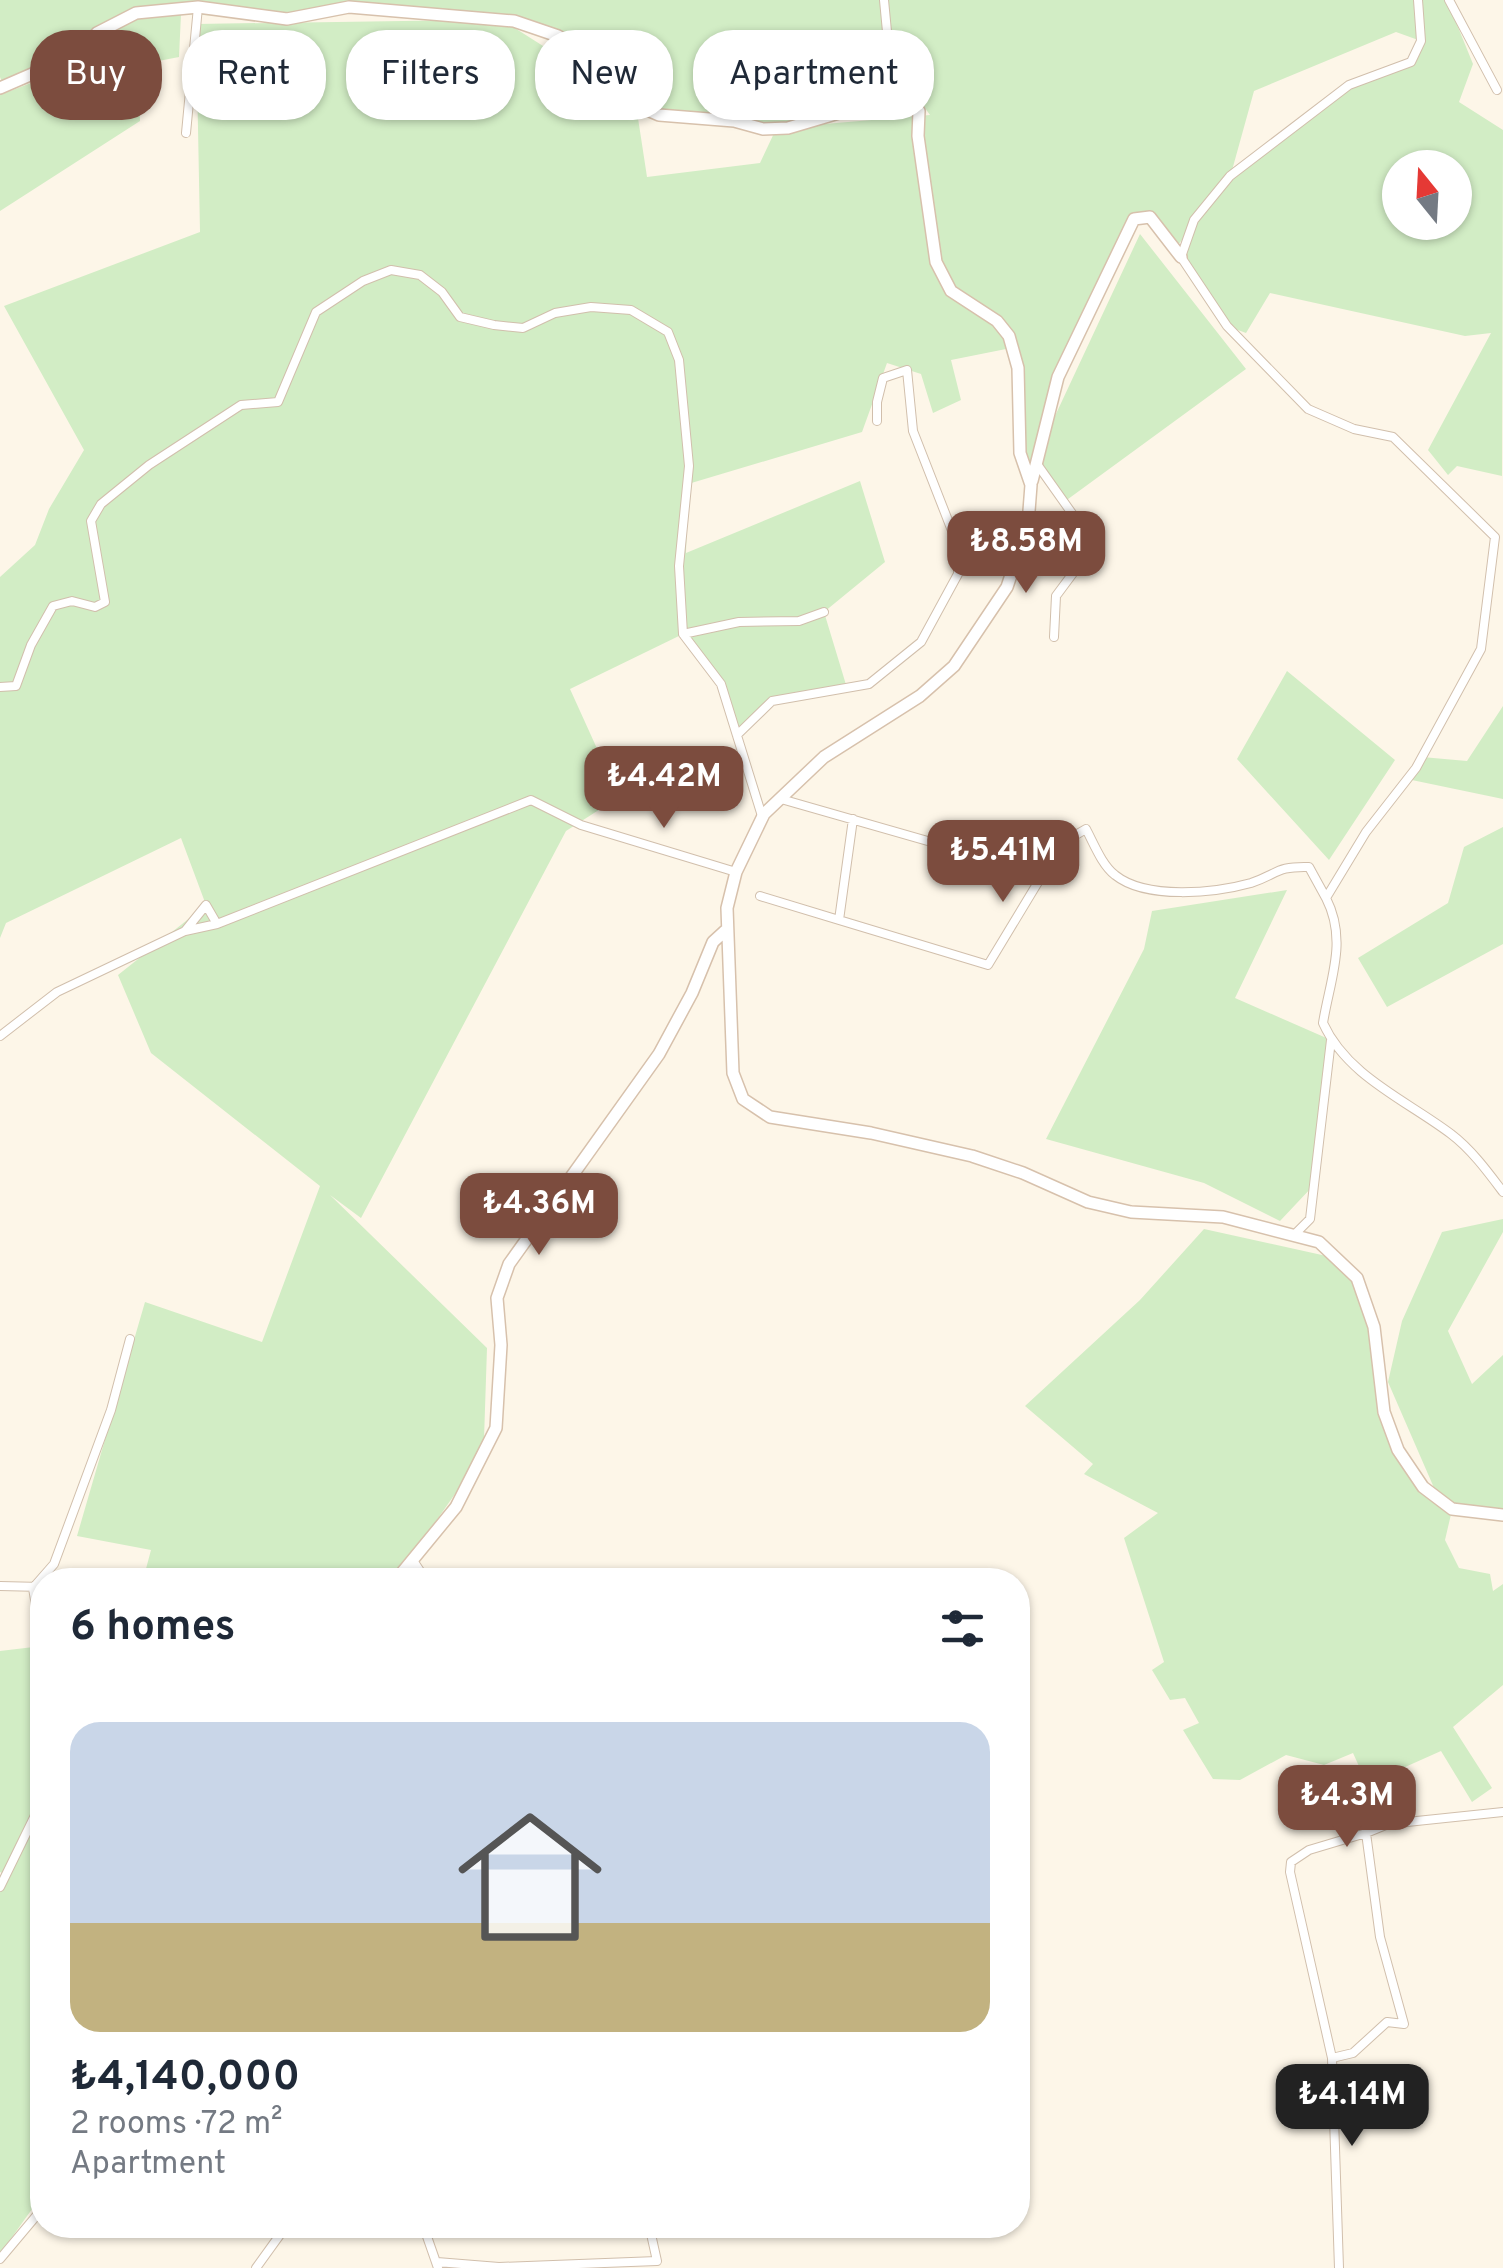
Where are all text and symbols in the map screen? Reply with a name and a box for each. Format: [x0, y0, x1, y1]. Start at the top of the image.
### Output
chip: Buy [30, 30, 162, 120]
chip: Rent [182, 30, 326, 120]
chip: Filters [346, 30, 515, 120]
chip: New [535, 30, 673, 120]
chip: Apartment [693, 30, 934, 120]
north arrow [1382, 150, 1472, 240]
map controls [1382, 150, 1472, 240]
pin: ₺8.58M [945, 511, 1107, 596]
text: ₺8.58M [969, 523, 1083, 563]
pin: ₺4.42M [583, 746, 745, 831]
text: ₺4.42M [606, 758, 722, 798]
pin: ₺5.41M [922, 820, 1084, 905]
text: ₺5.41M [949, 832, 1057, 872]
pin: ₺4.36M [458, 1173, 620, 1258]
text: ₺4.36M [482, 1185, 596, 1225]
icon: filters [935, 1601, 990, 1656]
text: 6 homes [70, 1602, 235, 1655]
pin: ₺4.3M [1277, 1765, 1417, 1850]
text: ₺4.3M [1300, 1777, 1394, 1817]
icon: home [440, 1787, 620, 1967]
text: ₺4,140,000 [70, 2052, 300, 2105]
pin: ₺4.14M [1271, 2064, 1433, 2149]
text: ₺4.14M [1298, 2076, 1406, 2116]
text: 2 rooms · 72 m² [70, 2105, 283, 2145]
text: Apartment [70, 2145, 226, 2185]

